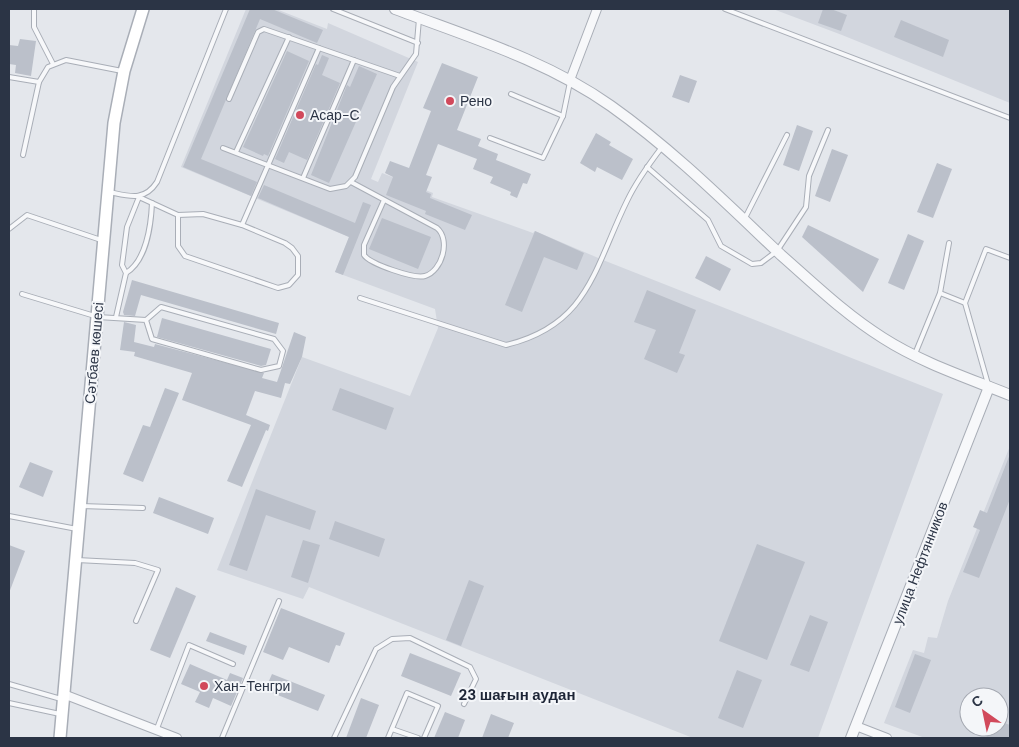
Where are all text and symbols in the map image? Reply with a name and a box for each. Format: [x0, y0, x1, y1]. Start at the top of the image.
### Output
place label: Рено [460, 92, 492, 110]
marker: Рено [444, 95, 456, 107]
place label: Асар-С [310, 106, 360, 124]
marker: Асар-С [294, 109, 306, 121]
street label: Сәтбаев көшесі [81, 302, 107, 404]
street label: улица Нефтянников [888, 499, 952, 627]
place label: Хан-Тенгри [214, 677, 290, 695]
marker: Хан-Тенгри [198, 680, 210, 692]
district label: 23 шағын аудан [459, 685, 575, 705]
north arrow [959, 687, 1009, 737]
text: С [968, 691, 986, 711]

